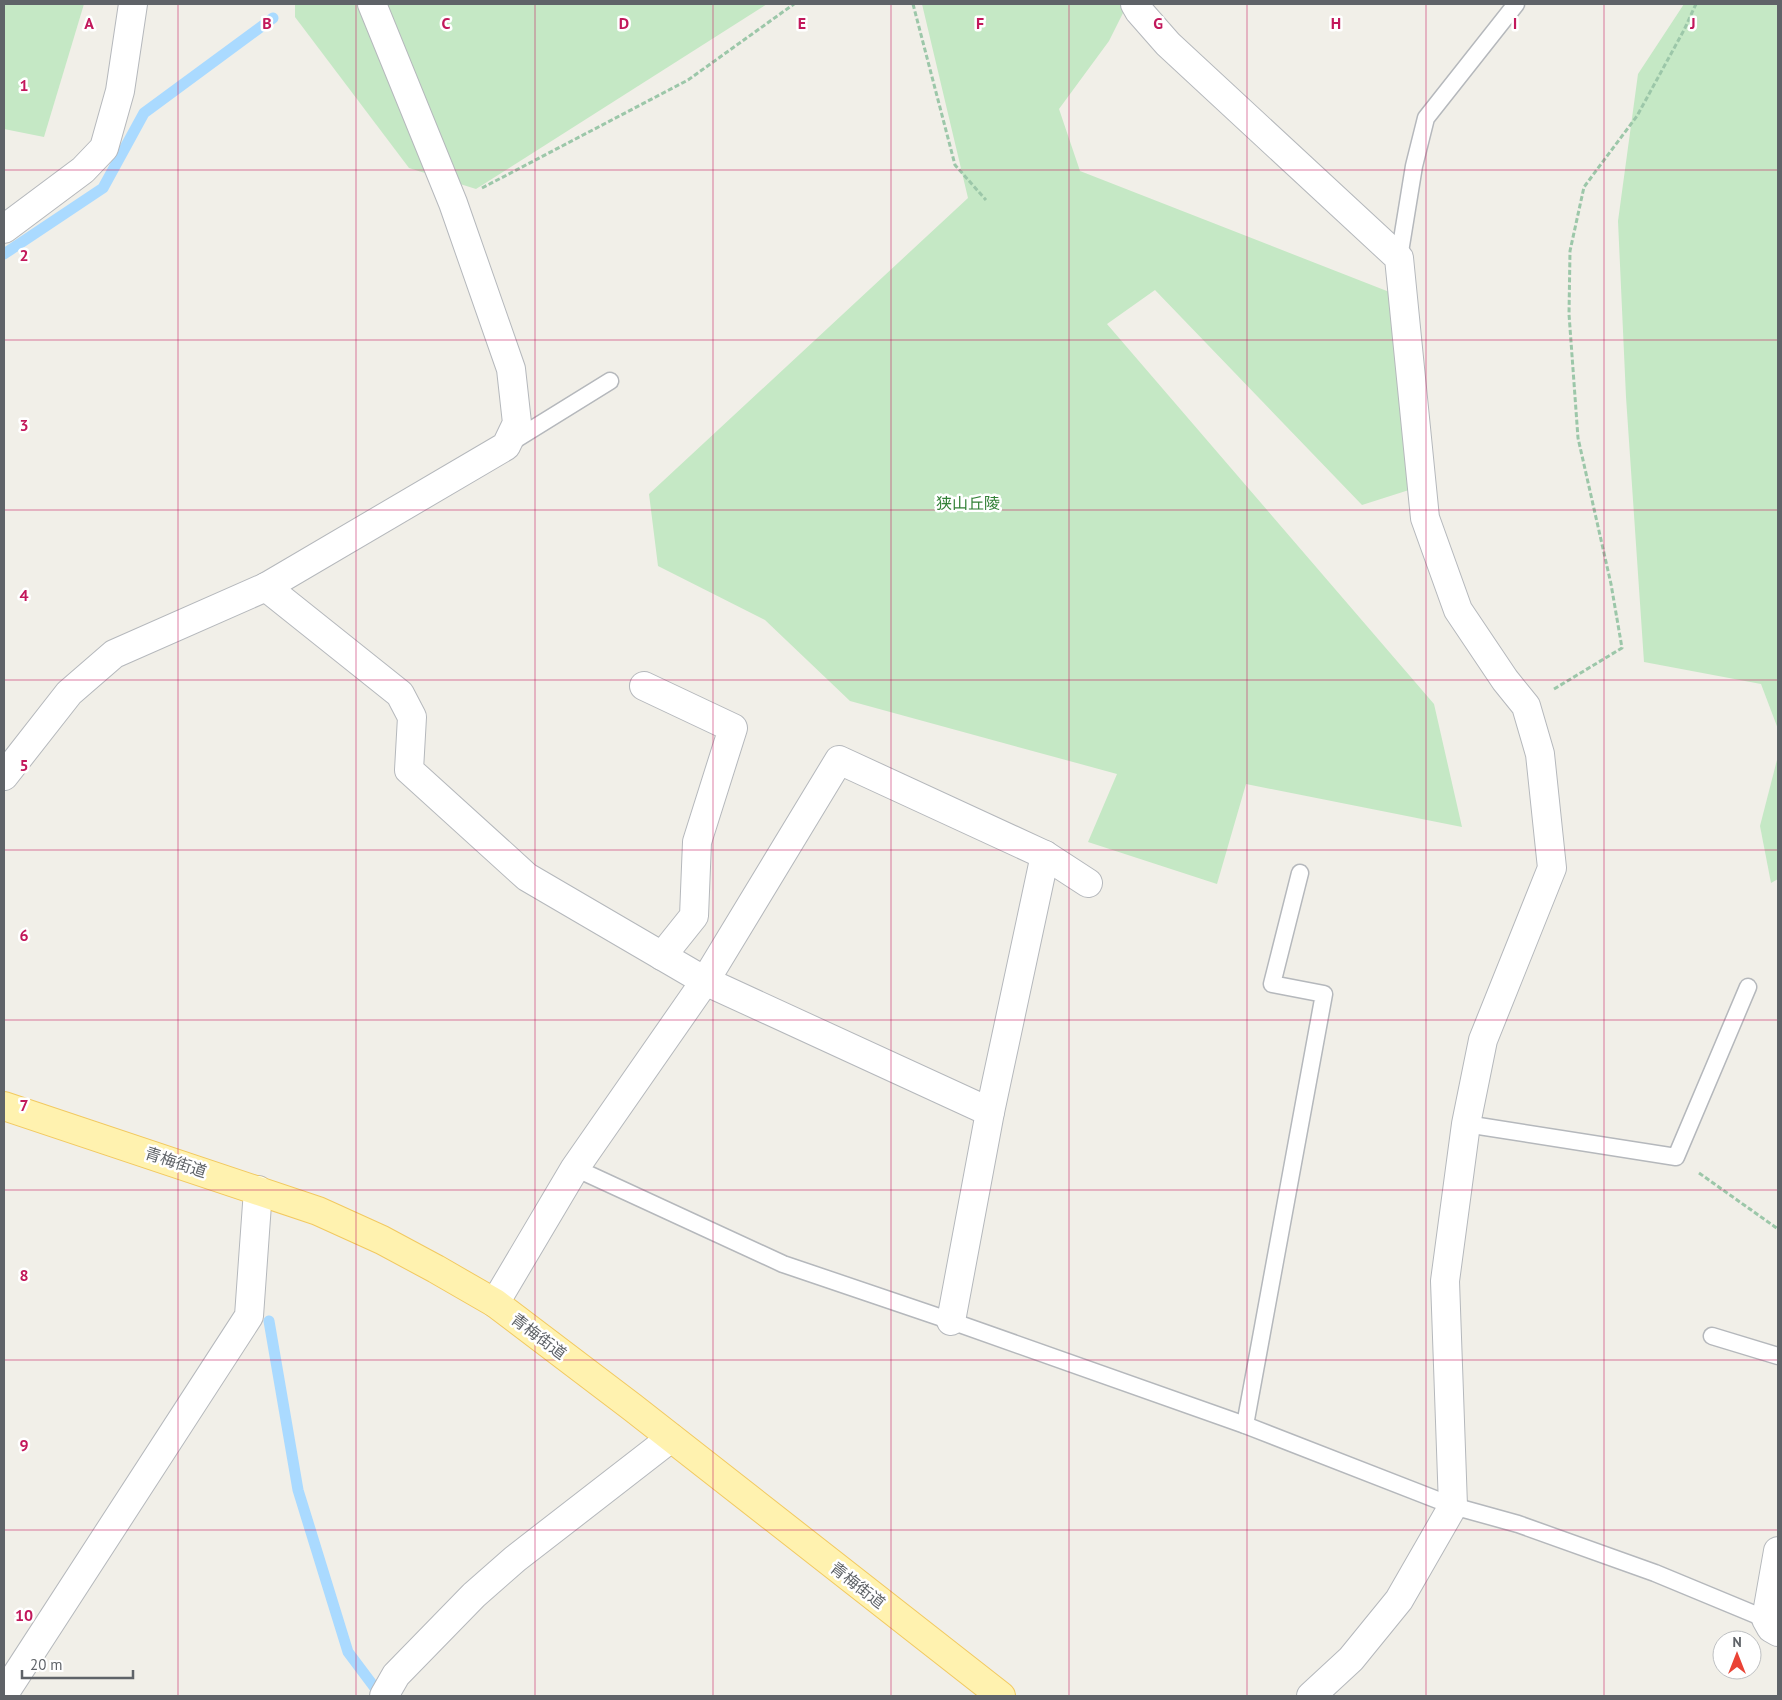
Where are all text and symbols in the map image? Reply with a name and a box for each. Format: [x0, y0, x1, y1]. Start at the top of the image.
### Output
text: A [84, 13, 94, 33]
text: B [262, 13, 272, 33]
text: C [442, 13, 451, 33]
text: D [619, 13, 629, 33]
text: E [798, 13, 806, 33]
text: F [976, 13, 984, 33]
text: G [1153, 13, 1163, 33]
text: H [1331, 13, 1341, 33]
text: I [1513, 13, 1517, 33]
text: J [1689, 13, 1696, 33]
text: 1 [19, 75, 29, 95]
text: 2 [19, 245, 29, 265]
text: 3 [19, 415, 29, 435]
park label: 狭山丘陵 [936, 493, 1000, 513]
text: 4 [19, 585, 29, 605]
text: 5 [19, 755, 29, 775]
text: 6 [19, 925, 29, 945]
text: 7 [19, 1095, 29, 1115]
street label: 青梅街道 [142, 1143, 210, 1181]
text: 8 [19, 1265, 29, 1285]
street label: 青梅街道 [507, 1309, 571, 1363]
text: 9 [19, 1435, 29, 1455]
street label: 青梅街道 [827, 1557, 889, 1613]
text: 10 [15, 1605, 33, 1625]
north arrow [1712, 1630, 1762, 1680]
text: N [1732, 1633, 1742, 1651]
scale bar [22, 1648, 134, 1680]
text: 20 m [30, 1655, 63, 1674]

